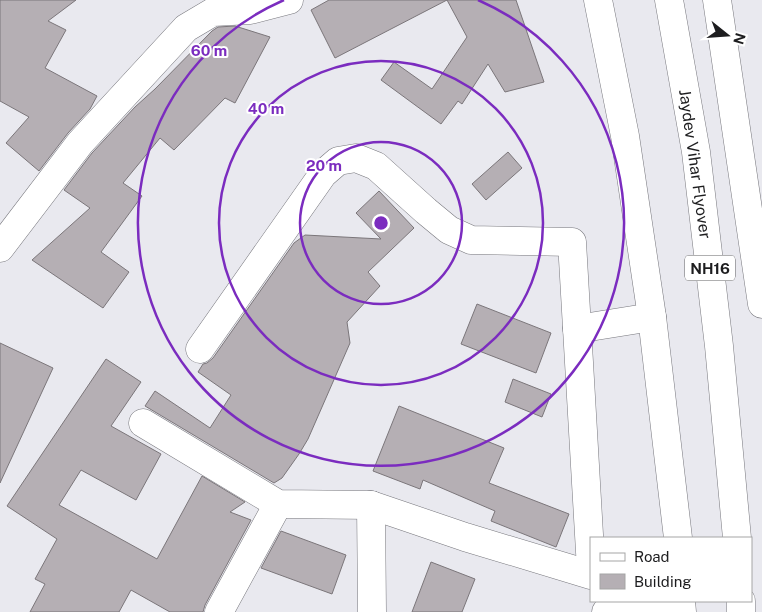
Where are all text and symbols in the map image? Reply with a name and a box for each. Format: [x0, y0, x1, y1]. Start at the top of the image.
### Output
north arrow [702, 10, 752, 60]
text: N [730, 31, 749, 46]
text: 60 m [191, 42, 227, 59]
street label: Jaydev Vihar Flyover [675, 88, 715, 240]
text: 40 m [248, 100, 284, 117]
text: 20 m [306, 157, 342, 174]
centre of rings [372, 214, 390, 232]
road number: NH16 [685, 256, 735, 280]
legend [590, 537, 752, 602]
text: Road [634, 548, 670, 565]
text: Building [634, 573, 692, 590]

